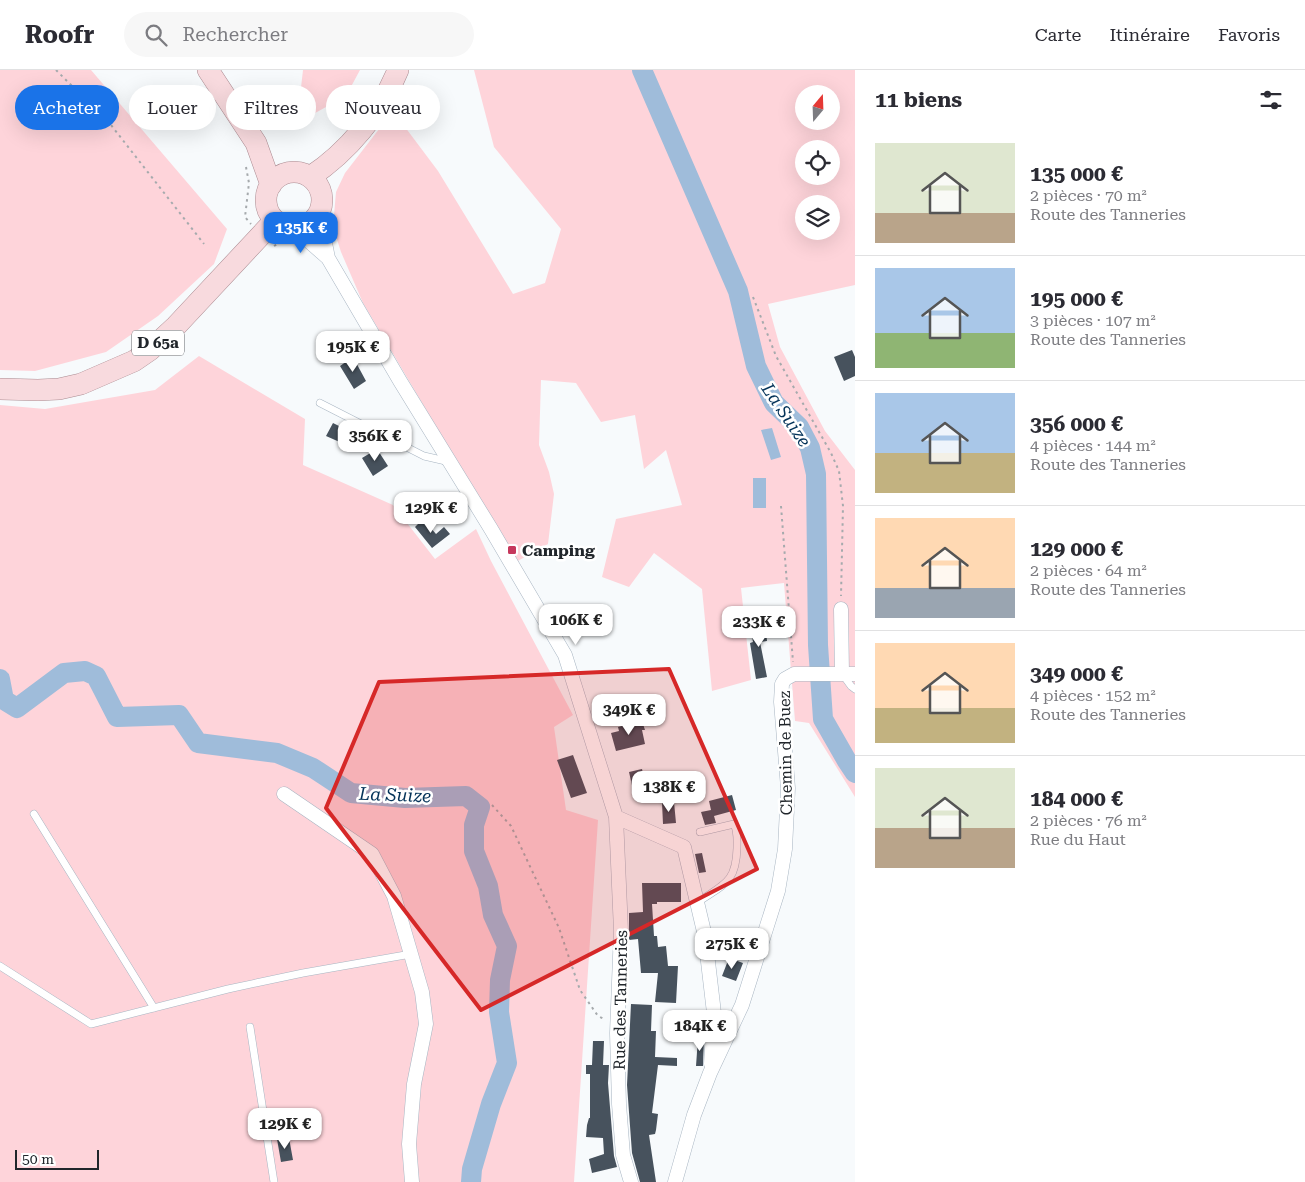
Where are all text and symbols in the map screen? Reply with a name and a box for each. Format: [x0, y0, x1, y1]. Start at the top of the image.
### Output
search box [124, 12, 474, 57]
text: Roofr [25, 21, 94, 49]
icon: search [142, 21, 170, 49]
text: Rechercher [182, 23, 288, 46]
text: Carte [1035, 24, 1081, 45]
text: Itinéraire [1109, 24, 1190, 45]
text: Favoris [1218, 24, 1280, 45]
chip: Acheter [15, 85, 119, 130]
chip: Louer [129, 85, 216, 130]
chip: Filtres [226, 85, 316, 130]
chip: Nouveau [326, 85, 440, 130]
north arrow [795, 85, 840, 130]
map controls [795, 85, 840, 240]
icon: filters [1257, 86, 1285, 114]
text: 11 biens [875, 88, 962, 112]
button: locate [795, 140, 840, 185]
text: 135 000 € [1030, 162, 1123, 186]
icon: home [915, 163, 975, 223]
text: 2 pièces · 70 m² [1030, 186, 1147, 205]
button: layers [795, 195, 840, 240]
text: Route des Tanneries [1030, 205, 1186, 224]
pin: 135K € [260, 212, 342, 254]
text: 135K € [275, 218, 327, 237]
text: 195 000 € [1030, 287, 1123, 311]
icon: home [915, 288, 975, 348]
text: 3 pièces · 107 m² [1030, 311, 1156, 330]
road number: D 65a [132, 330, 184, 356]
pin: 195K € [312, 330, 394, 373]
text: Route des Tanneries [1030, 330, 1186, 349]
text: 195K € [327, 337, 379, 356]
water label: La Suize [757, 378, 815, 451]
text: 356 000 € [1030, 412, 1123, 436]
icon: home [915, 413, 975, 473]
pin: 356K € [334, 420, 416, 462]
text: 356K € [349, 426, 401, 445]
text: 4 pièces · 144 m² [1030, 436, 1156, 455]
text: Route des Tanneries [1030, 455, 1186, 474]
pin: 129K € [390, 492, 472, 534]
text: 129K € [405, 498, 457, 517]
text: 129 000 € [1030, 537, 1123, 561]
icon: home [915, 538, 975, 598]
place label: Camping [522, 541, 595, 560]
marker: Camping [506, 544, 518, 556]
text: 2 pièces · 64 m² [1030, 561, 1147, 580]
text: Route des Tanneries [1030, 580, 1186, 599]
pin: 106K € [535, 604, 617, 646]
pin: 233K € [718, 606, 800, 648]
text: 106K € [550, 610, 602, 629]
text: 233K € [733, 612, 785, 631]
text: 349 000 € [1030, 662, 1123, 686]
icon: home [915, 663, 975, 723]
text: 4 pièces · 152 m² [1030, 686, 1156, 705]
street label: Chemin de Buez [775, 690, 796, 815]
pin: 349K € [588, 694, 670, 736]
text: 349K € [603, 700, 655, 719]
text: Route des Tanneries [1030, 705, 1186, 724]
pin: 138K € [628, 770, 710, 813]
text: 138K € [643, 777, 695, 796]
water label: La Suize [358, 783, 431, 806]
text: 184 000 € [1030, 787, 1123, 811]
icon: home [915, 788, 975, 848]
text: 2 pièces · 76 m² [1030, 811, 1147, 830]
text: Rue du Haut [1030, 830, 1126, 849]
pin: 275K € [691, 928, 773, 970]
street label: Rue des Tanneries [610, 929, 631, 1070]
text: 275K € [706, 934, 758, 953]
pin: 184K € [659, 1010, 741, 1052]
text: 184K € [674, 1016, 726, 1035]
pin: 129K € [244, 1108, 326, 1150]
text: 129K € [259, 1114, 311, 1133]
scale bar [15, 1147, 99, 1170]
text: 50 m [22, 1151, 54, 1167]

